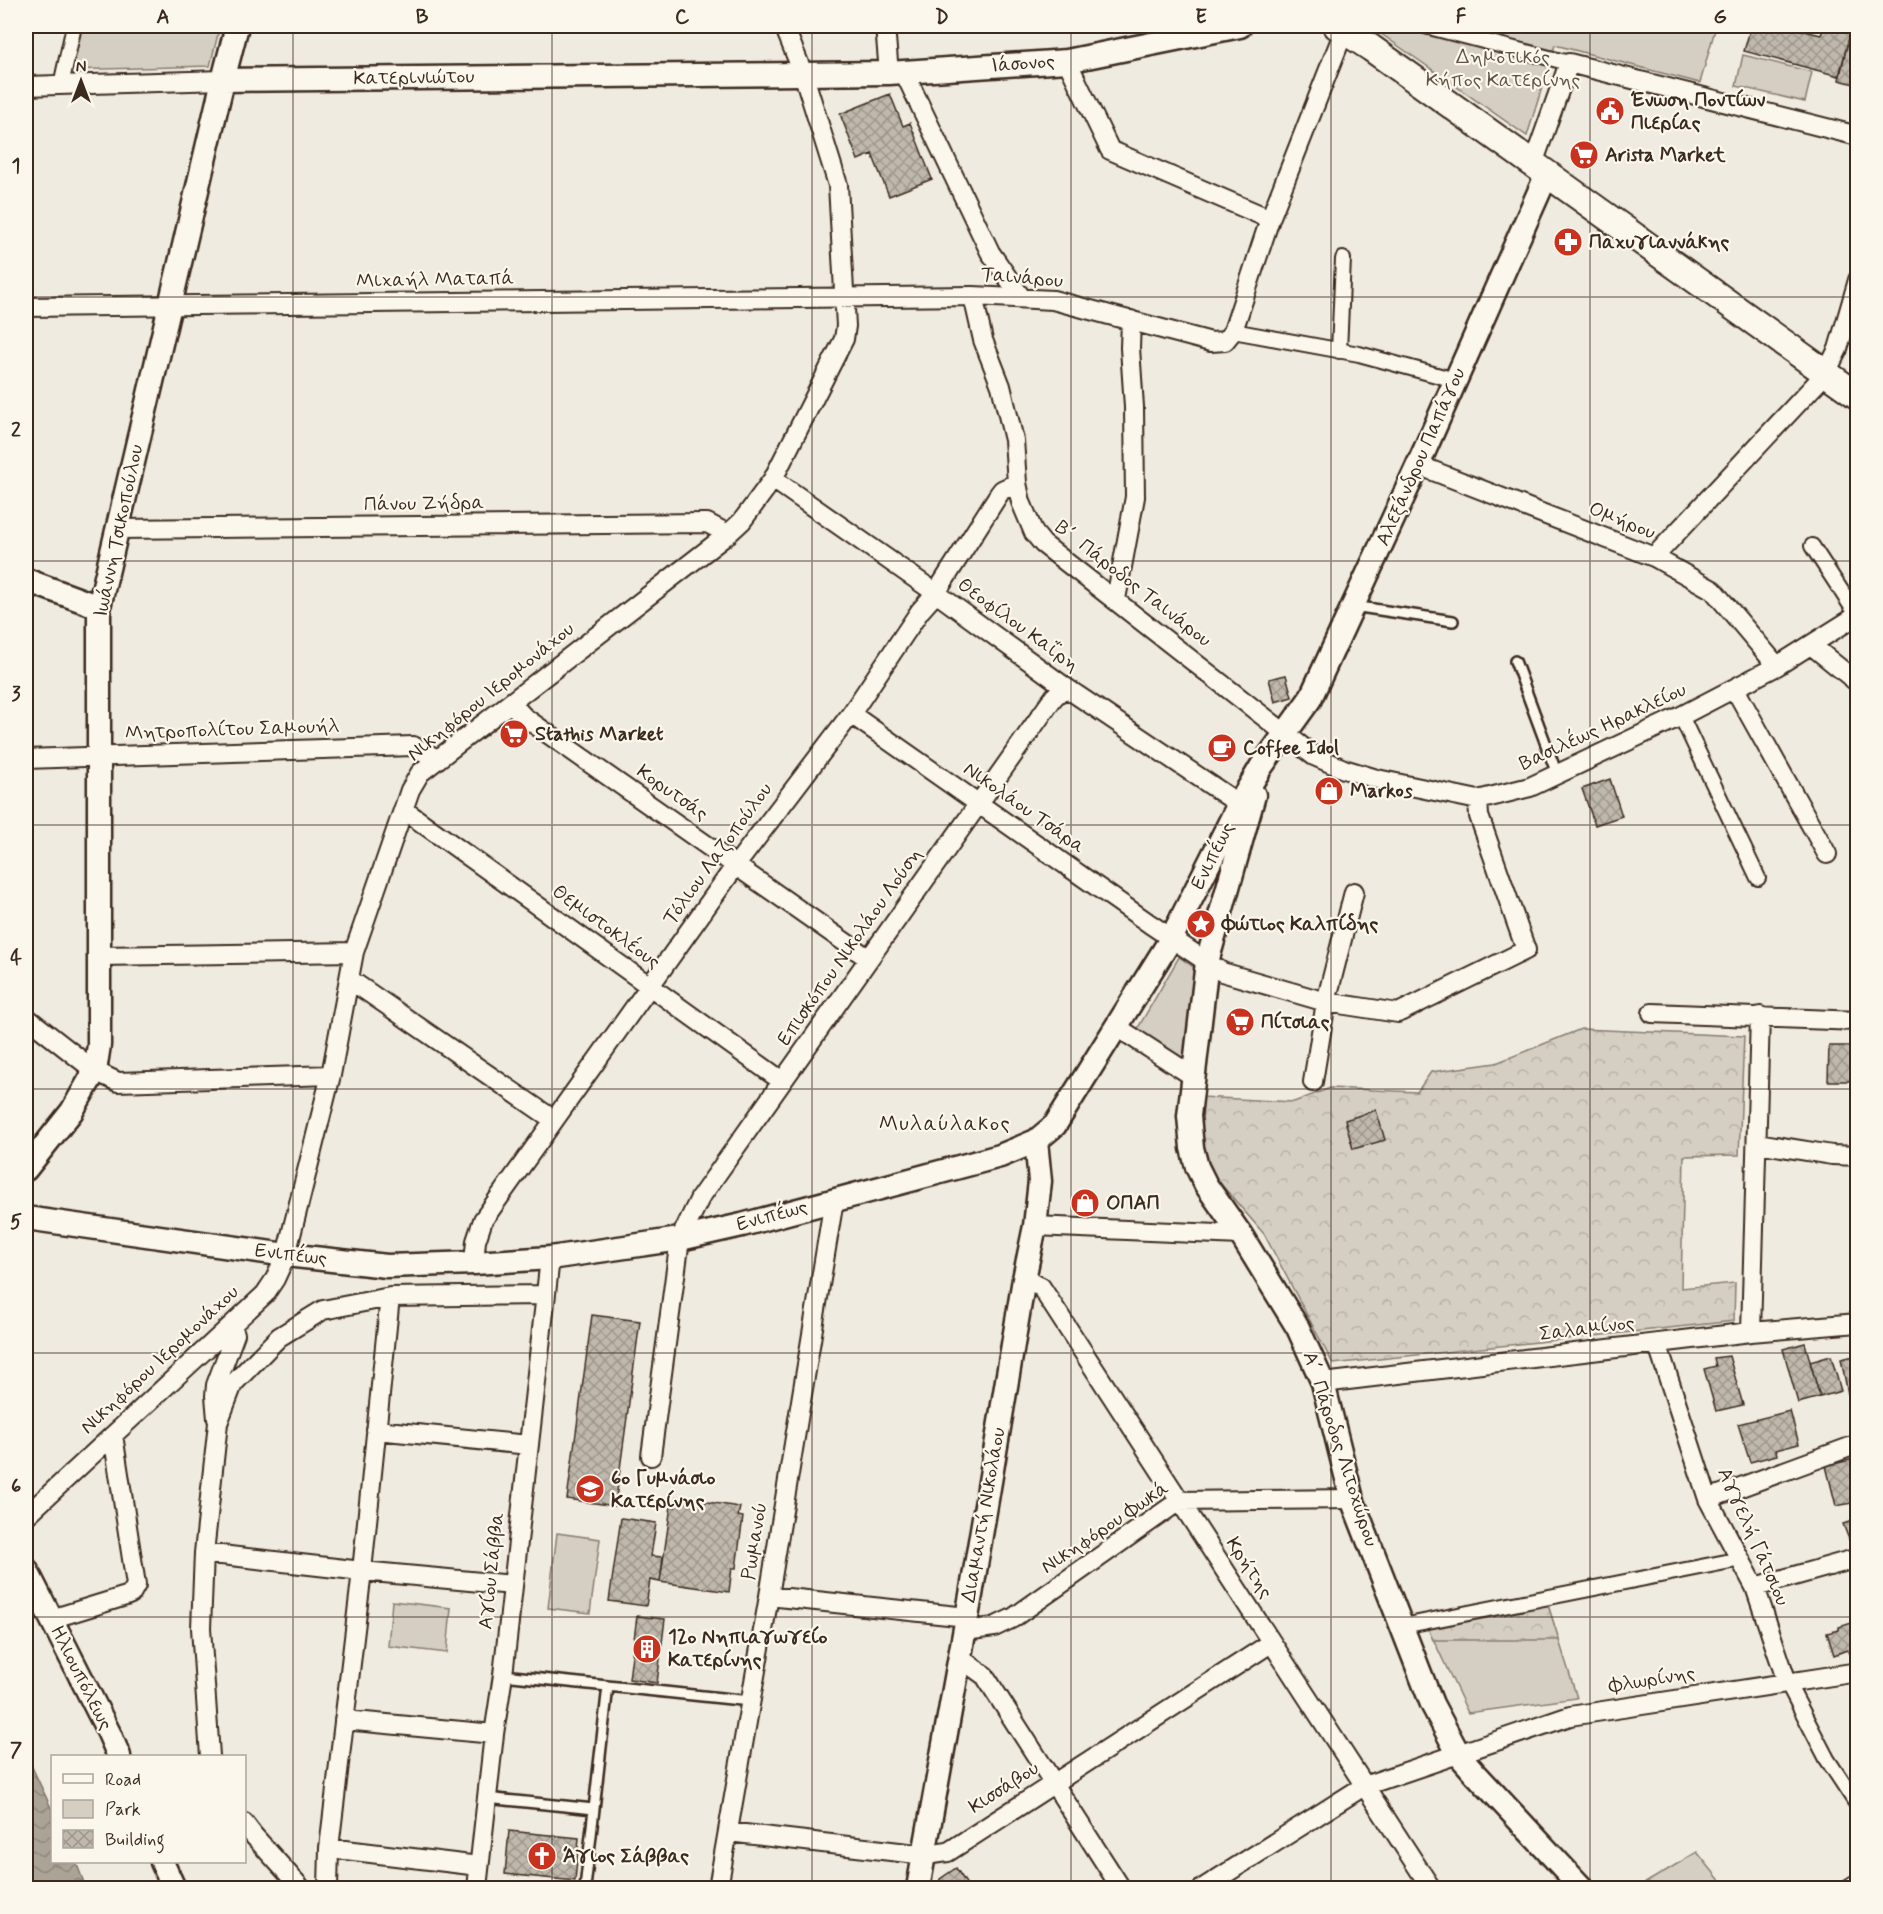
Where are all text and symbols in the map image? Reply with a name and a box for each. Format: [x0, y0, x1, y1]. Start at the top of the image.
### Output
text: A [156, 4, 170, 31]
text: B [416, 4, 429, 31]
text: C [675, 4, 690, 31]
text: D [935, 4, 949, 31]
text: E [1195, 4, 1207, 31]
text: F [1456, 4, 1467, 31]
text: G [1713, 4, 1727, 31]
park label: Δημοτικός Κήπος Κατερίνης [1426, 44, 1580, 94]
street label: Ιάσονος [990, 48, 1056, 80]
north arrow [51, 51, 111, 111]
text: N [76, 57, 86, 78]
street label: Κατερινιώτου [353, 63, 475, 93]
place label: Ένωση Ποντίων Πιερίας [1630, 87, 1766, 137]
public building icon: Ένωση Ποντίων Πιερίας [1594, 95, 1626, 127]
supermarket icon: Arista Market [1568, 139, 1600, 171]
place label: Arista Market [1605, 142, 1727, 169]
text: 1 [12, 153, 20, 180]
pharmacy icon: Παχυγιαννάκης [1552, 226, 1584, 258]
place label: Παχυγιαννάκης [1589, 229, 1729, 256]
street label: Ταινάρου [980, 261, 1064, 295]
street label: Μιχαήλ Ματαπά [356, 265, 515, 295]
street label: Αλεξάνδρου Παπάγου [1370, 364, 1472, 550]
text: 2 [11, 417, 21, 444]
street label: Ιωάννη Τσικοπούλου [87, 442, 151, 620]
street label: Πάνου Ζήδρα [364, 489, 485, 519]
street label: Ομήρου [1585, 495, 1659, 547]
street label: Β΄ Πάροδος Ταινάρου [1049, 514, 1217, 654]
street label: Θεοφίλου Καΐρη [952, 572, 1084, 678]
street label: Νικηφόρου Ιερομονάχου [402, 616, 580, 768]
street label: Βασιλέως Ηρακλείου [1515, 676, 1691, 778]
text: 3 [11, 681, 21, 708]
street label: Μητροπολίτου Σαμουήλ [124, 713, 340, 747]
supermarket icon: Stathis Market [498, 718, 530, 750]
place label: Stathis Market [535, 721, 664, 748]
cafe icon: Coffee Idol [1206, 732, 1238, 764]
place label: Coffee Idol [1243, 735, 1339, 762]
street label: Νικολάου Τσάρα [958, 756, 1091, 860]
street label: Κορυτσάς [631, 759, 713, 828]
shop icon: Markos [1313, 775, 1345, 807]
street label: Τόλιου Λαζοπούλου [657, 777, 779, 931]
place label: Markos [1350, 778, 1413, 805]
street label: Ενιπέως [1185, 817, 1242, 894]
street label: Επισκόπου Νικολάου Λούση [771, 843, 929, 1051]
street label: Θεμιστοκλέους [546, 878, 666, 976]
place icon: Φώτιος Καλπίδης [1185, 908, 1217, 940]
place label: Φώτιος Καλπίδης [1221, 911, 1379, 938]
text: 4 [10, 945, 22, 972]
supermarket icon: Πίτσιας [1224, 1006, 1256, 1038]
place label: Πίτσιας [1261, 1009, 1330, 1036]
district label: Μυλαύλακος [879, 1110, 1011, 1138]
shop icon: ΟΠΑΠ [1069, 1187, 1101, 1219]
place label: ΟΠΑΠ [1106, 1190, 1160, 1217]
street label: Ενιπέως [733, 1194, 811, 1238]
text: 5 [10, 1209, 22, 1236]
street label: Ενιπέως [253, 1237, 329, 1273]
street label: Νικηφόρου Ιερομονάχου [75, 1279, 245, 1441]
street label: Σαλαμίνος [1538, 1310, 1636, 1348]
street label: Α΄ Πάροδος Λιτοχώρου [1296, 1348, 1384, 1550]
street label: Διαμαντή Νικολάου [955, 1425, 1013, 1605]
street label: Αγγελή Γάτσιου [1710, 1464, 1796, 1610]
place label: 6ο Γυμνάσιο Κατερίνης [611, 1465, 716, 1515]
text: 6 [11, 1473, 21, 1500]
school or university icon: 6ο Γυμνάσιο Κατερίνης [574, 1473, 606, 1505]
street label: Νικηφόρου Φωκά [1036, 1475, 1174, 1581]
street label: Ρωμανού [736, 1500, 774, 1582]
street label: Αγίου Σάββα [472, 1511, 512, 1631]
street label: Κρήτης [1219, 1532, 1279, 1604]
street label: Ηλιουπόλεως [43, 1621, 119, 1735]
place label: 12ο Νηπιαγωγείο Κατερίνης [668, 1624, 827, 1674]
building icon: 12ο Νηπιαγωγείο Κατερίνης [631, 1633, 663, 1665]
street label: Φλωρίνης [1606, 1660, 1697, 1700]
text: 7 [10, 1737, 22, 1764]
legend [51, 1755, 246, 1863]
street label: Κισσάβου [964, 1755, 1044, 1821]
text: Road [105, 1768, 141, 1792]
text: Park [105, 1798, 141, 1822]
text: Building [105, 1828, 165, 1854]
church icon: Άγιος Σάββας [526, 1840, 558, 1872]
place label: Άγιος Σάββας [563, 1843, 689, 1870]

